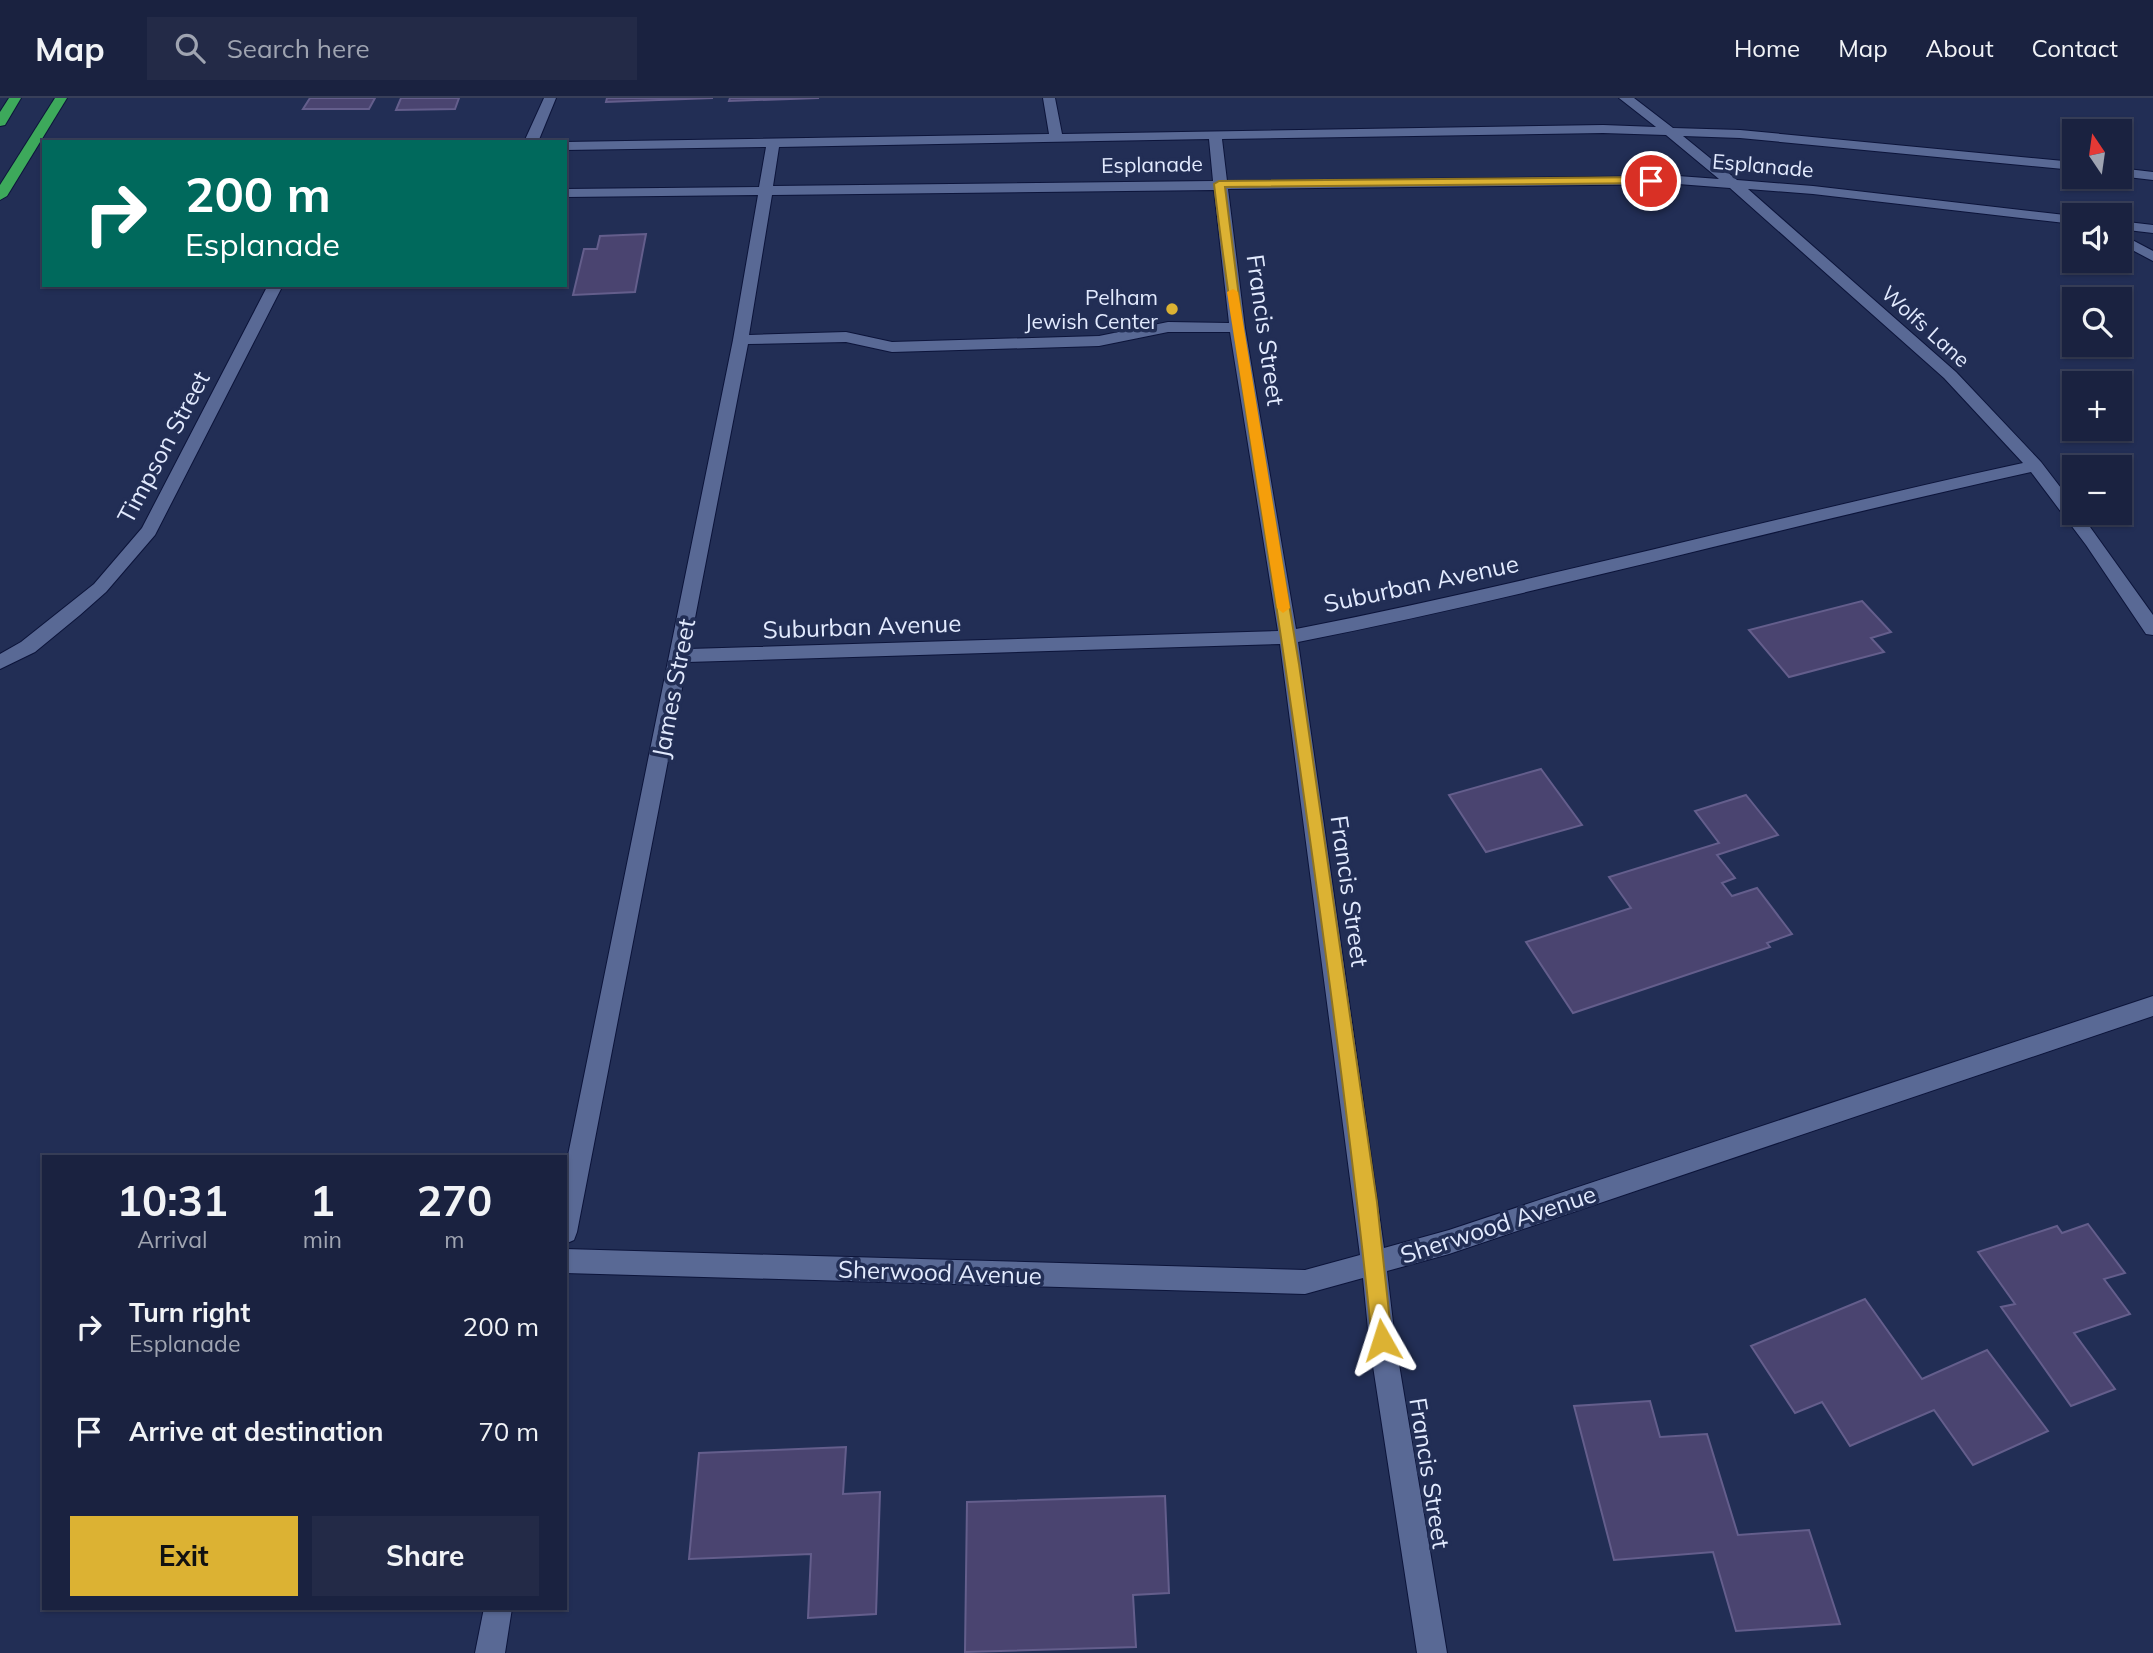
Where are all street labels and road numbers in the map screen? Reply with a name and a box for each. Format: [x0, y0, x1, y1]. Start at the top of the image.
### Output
street label: Esplanade [1711, 148, 1815, 182]
street label: Esplanade [1101, 150, 1203, 178]
street label: Francis Street [1241, 252, 1291, 408]
street label: Wolfs Lane [1877, 280, 1975, 372]
street label: Timpson Street [110, 366, 216, 528]
street label: Suburban Avenue [1321, 548, 1521, 618]
street label: Suburban Avenue [762, 608, 962, 644]
street label: James Street [645, 616, 701, 760]
street label: Francis Street [1325, 813, 1375, 969]
street label: Sherwood Avenue [1396, 1178, 1600, 1270]
street label: Sherwood Avenue [838, 1253, 1042, 1291]
street label: Francis Street [1403, 1395, 1457, 1551]

